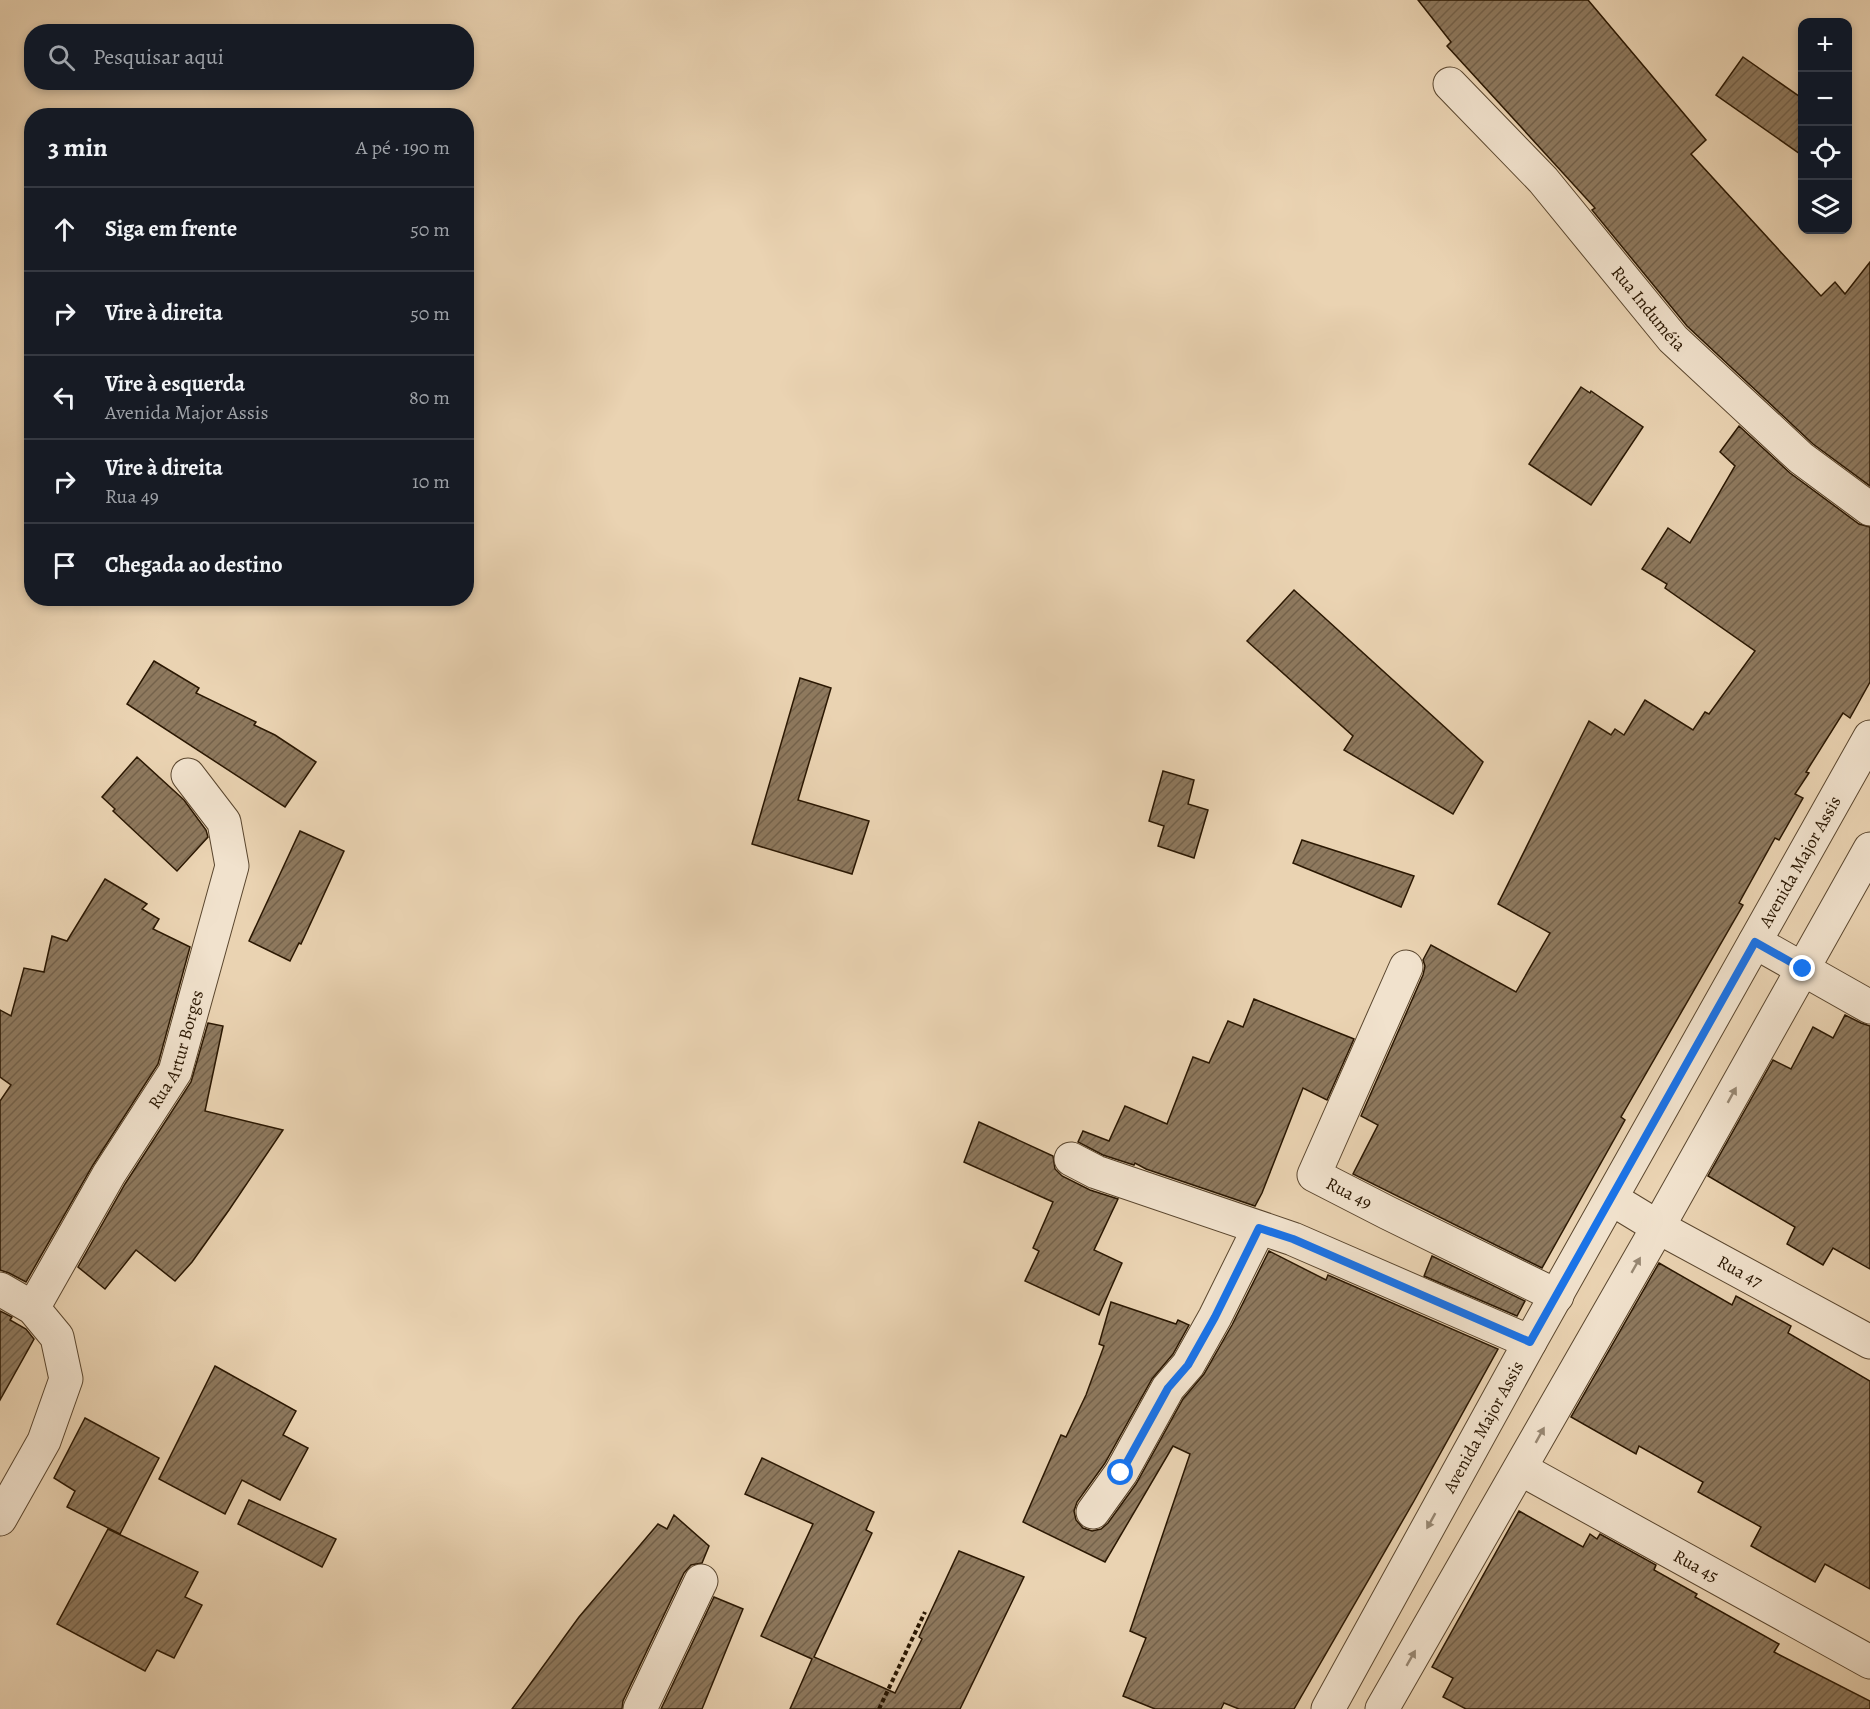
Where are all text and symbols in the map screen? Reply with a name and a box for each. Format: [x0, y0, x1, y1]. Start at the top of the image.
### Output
map controls [1798, 18, 1852, 234]
button: + [1798, 18, 1852, 72]
search box [24, 24, 474, 90]
icon: search [45, 41, 78, 74]
text: Pesquisar aqui [93, 42, 224, 72]
button: − [1798, 72, 1852, 126]
button: locate [1798, 126, 1852, 180]
text: 3 min [48, 130, 108, 165]
text: A pé · 190 m [356, 134, 450, 161]
button: layers [1798, 180, 1852, 234]
icon: ahead [48, 213, 81, 246]
text: Siga em frente [105, 214, 237, 244]
text: 50 m [410, 216, 450, 243]
street label: Rua Induméia [1606, 261, 1691, 357]
icon: right [48, 297, 81, 330]
text: Vire à direita [105, 298, 223, 328]
text: 50 m [410, 300, 450, 327]
text: Vire à esquerda [105, 369, 245, 399]
icon: left [48, 381, 81, 414]
text: 80 m [409, 384, 450, 411]
text: Avenida Major Assis [105, 399, 269, 426]
text: Vire à direita [105, 453, 223, 483]
icon: right [48, 465, 81, 498]
text: 10 m [412, 468, 450, 495]
text: Rua 49 [105, 483, 159, 510]
icon: arrive [48, 549, 81, 582]
text: Chegada ao destino [105, 550, 283, 580]
street label: Avenida Major Assis [1753, 791, 1847, 933]
route end [1789, 955, 1815, 981]
street label: Rua Artur Borges [142, 987, 209, 1114]
one-way arrow [1727, 1086, 1737, 1103]
street label: Rua 49 [1322, 1171, 1376, 1215]
street label: Rua 47 [1713, 1249, 1767, 1294]
one-way arrow [1631, 1257, 1642, 1273]
street label: Avenida Major Assis [1437, 1357, 1529, 1498]
one-way arrow [1535, 1426, 1545, 1443]
route start [1107, 1459, 1133, 1485]
one-way arrow [1426, 1513, 1436, 1530]
street label: Rua 45 [1669, 1544, 1723, 1588]
one-way arrow [1406, 1650, 1417, 1666]

